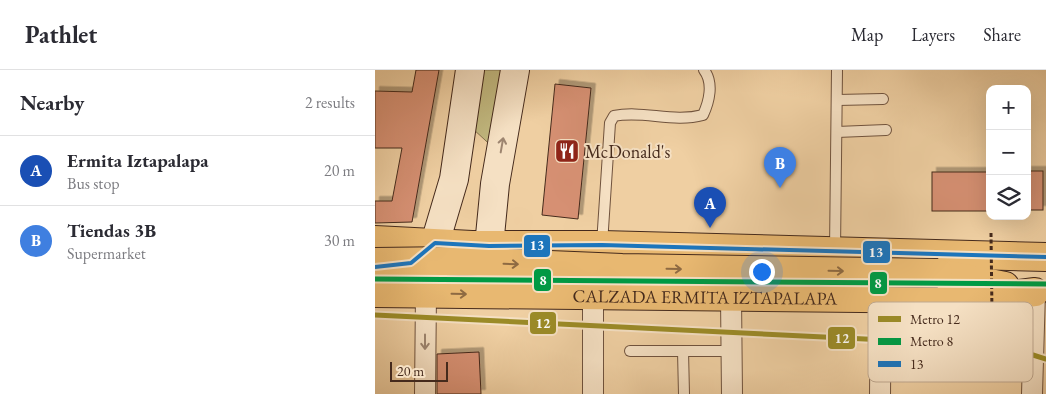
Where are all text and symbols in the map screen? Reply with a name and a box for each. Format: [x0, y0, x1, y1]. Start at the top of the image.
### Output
text: Pathlet [25, 19, 97, 50]
text: Map [851, 23, 883, 46]
text: Layers [911, 23, 955, 46]
text: Share [983, 23, 1021, 46]
map controls [986, 85, 1031, 220]
button: + [986, 85, 1031, 130]
text: Nearby [20, 89, 84, 116]
text: 2 results [305, 92, 355, 113]
button: − [986, 130, 1031, 175]
one-way arrow [498, 138, 508, 154]
restaurant icon: McDonald's [554, 138, 580, 164]
place label: McDonald's [585, 140, 670, 163]
pin: B [764, 147, 796, 188]
text: Ermita Iztapalapa [67, 148, 209, 173]
text: A [30, 160, 42, 181]
text: 20 m [324, 160, 355, 181]
text: Bus stop [67, 173, 120, 194]
button: layers [986, 175, 1031, 220]
pin: A [694, 187, 726, 228]
text: Tiendas 3B [67, 218, 156, 243]
text: B [31, 230, 41, 251]
text: 30 m [324, 230, 355, 251]
line badge: 13 [523, 234, 551, 258]
text: 13 [530, 236, 544, 254]
line badge: 13 [862, 240, 891, 264]
text: Supermarket [67, 243, 146, 264]
text: 13 [869, 243, 883, 261]
one-way arrow [503, 259, 519, 268]
your location [749, 259, 775, 285]
one-way arrow [665, 264, 681, 274]
one-way arrow [828, 266, 844, 276]
line badge: 8 [533, 268, 552, 292]
text: 8 [539, 271, 547, 289]
line badge: 8 [869, 271, 888, 295]
text: 8 [874, 274, 882, 292]
street label: CALZADA ERMITA IZTAPALAPA [573, 284, 838, 309]
one-way arrow [450, 289, 466, 299]
legend [868, 302, 1033, 382]
text: Metro 12 [910, 310, 960, 328]
line badge: 12 [529, 311, 557, 335]
text: 12 [536, 314, 551, 332]
line badge: 12 [827, 326, 856, 350]
text: 12 [835, 329, 850, 347]
text: Metro 8 [910, 332, 954, 350]
one-way arrow [420, 334, 430, 350]
text: 13 [910, 355, 924, 373]
scale bar [390, 359, 447, 382]
text: 20 m [397, 362, 424, 380]

